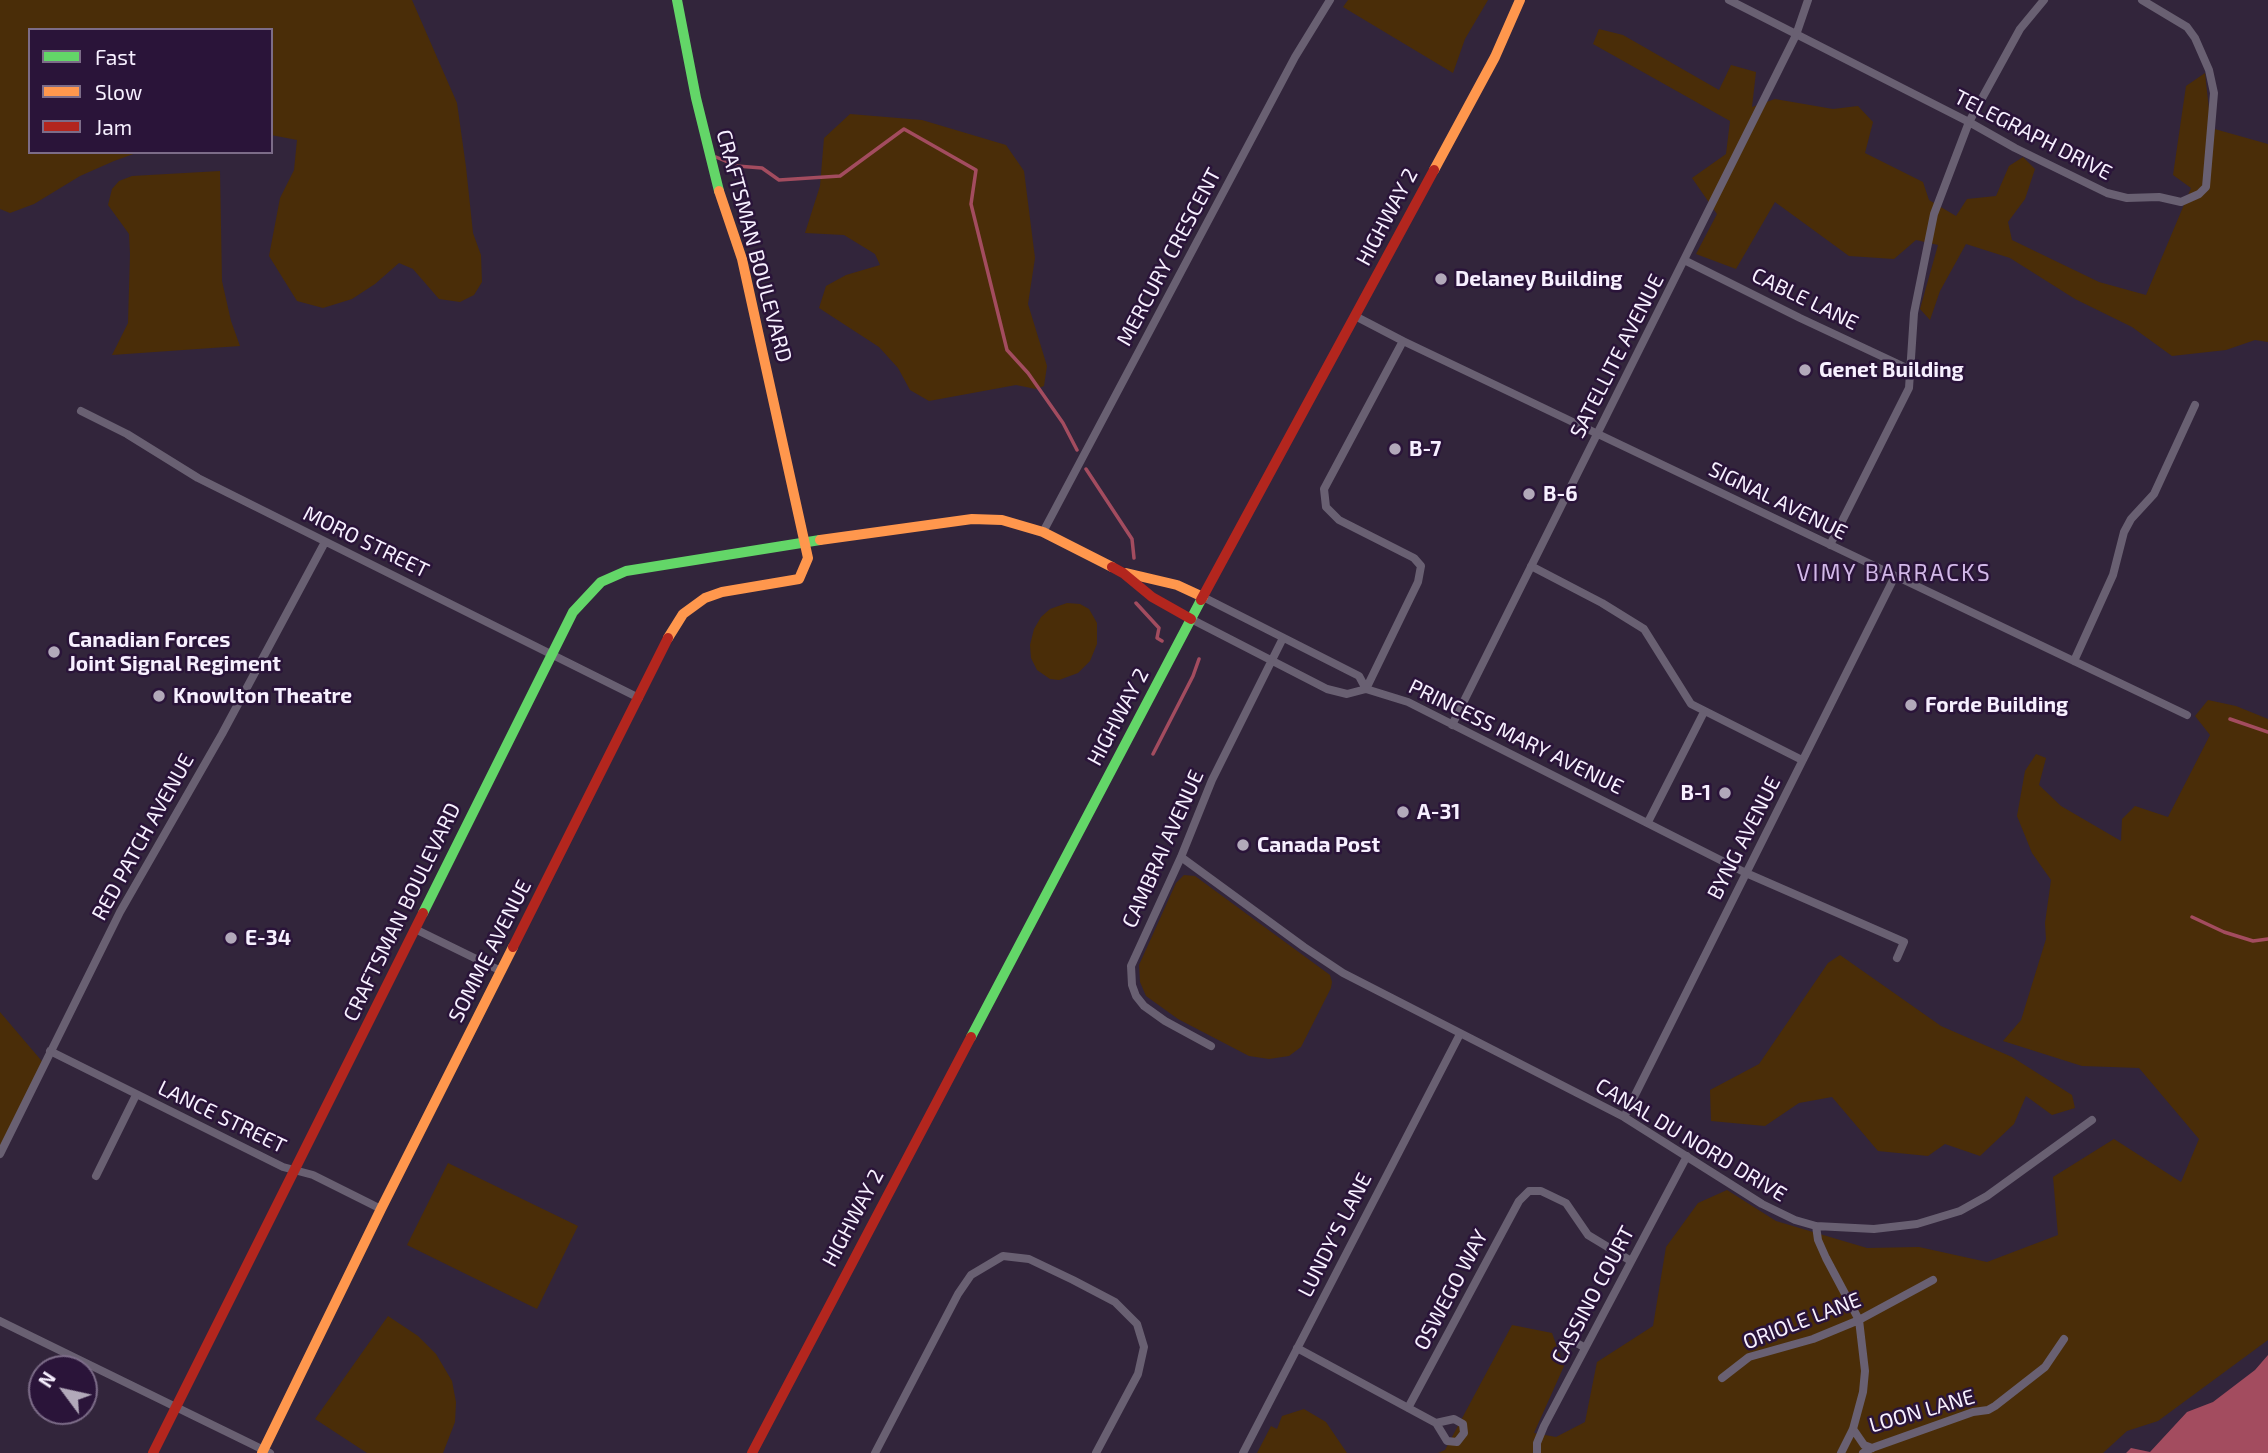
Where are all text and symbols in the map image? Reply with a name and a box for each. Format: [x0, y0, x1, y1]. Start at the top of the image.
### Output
legend [28, 28, 273, 154]
text: Fast [95, 44, 136, 69]
text: Slow [95, 79, 142, 104]
street label: TELEGRAPH DRIVE [1950, 84, 2116, 186]
text: Jam [95, 114, 132, 139]
street label: CRAFTSMAN BOULEVARD [711, 127, 797, 365]
street label: MERCURY CRESCENT [1111, 164, 1227, 350]
street label: HIGHWAY 2 [1351, 164, 1423, 270]
street label: CABLE LANE [1747, 262, 1863, 336]
place label: Delaney Building [1455, 266, 1623, 292]
street label: SATELLITE AVENUE [1565, 270, 1669, 442]
marker: Delaney Building [1433, 271, 1449, 287]
place label: Genet Building [1819, 357, 1964, 383]
marker: Genet Building [1797, 362, 1813, 378]
place label: B-7 [1409, 436, 1441, 462]
marker: B-7 [1387, 441, 1403, 457]
street label: SIGNAL AVENUE [1704, 457, 1852, 545]
place label: B-6 [1543, 481, 1578, 507]
marker: B-6 [1521, 486, 1537, 502]
street label: MORO STREET [299, 501, 433, 583]
district label: VIMY BARRACKS [1798, 559, 1990, 587]
place label: Canadian Forces Joint Signal Regiment [68, 627, 281, 677]
marker: Canadian Forces Joint Signal Regiment [46, 644, 62, 660]
street label: HIGHWAY 2 [1082, 664, 1154, 770]
street label: PRINCESS MARY AVENUE [1404, 674, 1628, 800]
place label: Knowlton Theatre [173, 683, 352, 709]
marker: Knowlton Theatre [151, 688, 167, 704]
place label: Forde Building [1925, 692, 2068, 718]
marker: Forde Building [1903, 697, 1919, 713]
street label: RED PATCH AVENUE [87, 749, 199, 925]
street label: CAMBRAI AVENUE [1117, 766, 1209, 932]
street label: BYNG AVENUE [1702, 772, 1786, 904]
place label: B-1 [1680, 780, 1711, 806]
marker: B-1 [1717, 785, 1733, 801]
street label: CRAFTSMAN BOULEVARD [338, 799, 466, 1025]
place label: A-31 [1417, 799, 1460, 825]
marker: A-31 [1395, 804, 1411, 820]
place label: Canada Post [1257, 832, 1380, 858]
marker: Canada Post [1235, 837, 1251, 853]
street label: SOMME AVENUE [443, 876, 537, 1026]
place label: E-34 [245, 925, 291, 951]
marker: E-34 [223, 930, 239, 946]
street label: CANAL DU NORD DRIVE [1591, 1073, 1791, 1207]
street label: LANCE STREET [154, 1075, 290, 1159]
street label: HIGHWAY 2 [817, 1165, 889, 1271]
street label: LUNDY'S LANE [1293, 1169, 1377, 1301]
street label: CASSINO COURT [1546, 1222, 1640, 1368]
street label: OSWEGO WAY [1409, 1226, 1493, 1354]
street label: ORIOLE LANE [1740, 1287, 1864, 1355]
north arrow [28, 1355, 98, 1425]
text: N [33, 1367, 60, 1391]
street label: LOON LANE [1866, 1384, 1978, 1438]

